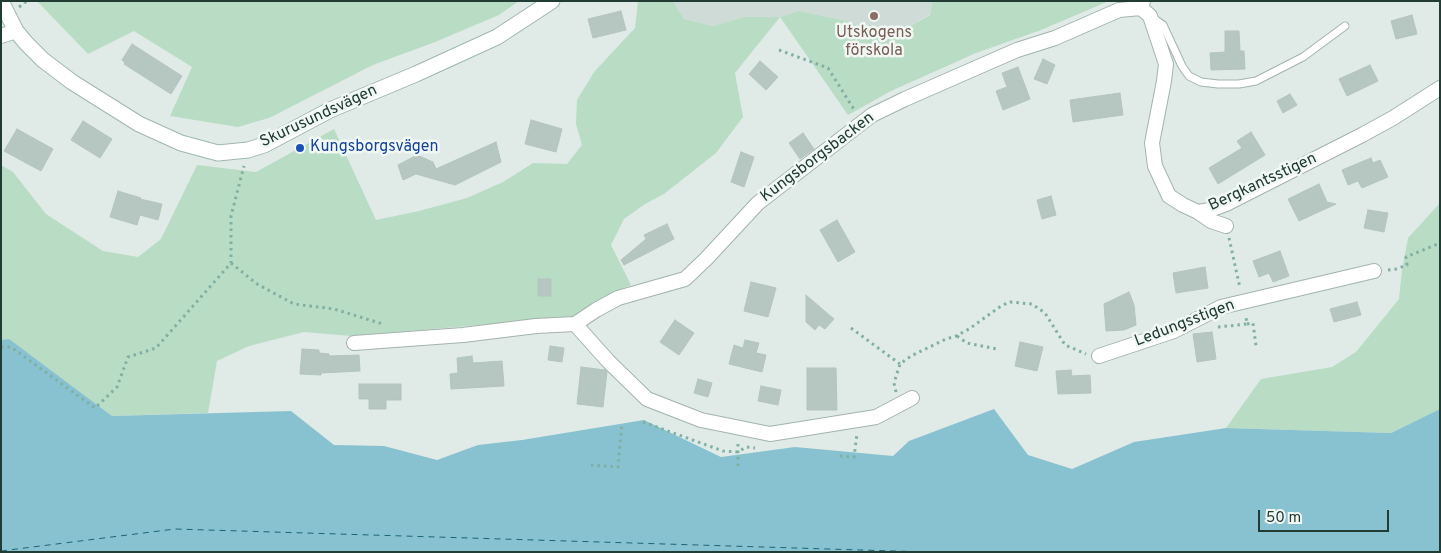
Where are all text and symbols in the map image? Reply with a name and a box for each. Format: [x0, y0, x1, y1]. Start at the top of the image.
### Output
marker: Utskogens förskola [868, 10, 880, 22]
place label: Utskogens förskola [836, 24, 912, 62]
street label: Skurusundsvägen [257, 81, 381, 153]
street label: Kungsborgsbacken [757, 109, 879, 207]
place label: Kungsborgsvägen [310, 138, 439, 158]
marker: Kungsborgsvägen [294, 142, 306, 154]
street label: Bergkantsstigen [1206, 150, 1320, 216]
street label: Ledungsstigen [1132, 296, 1238, 352]
scale bar [1261, 500, 1392, 532]
text: 50 m [1266, 509, 1301, 528]

